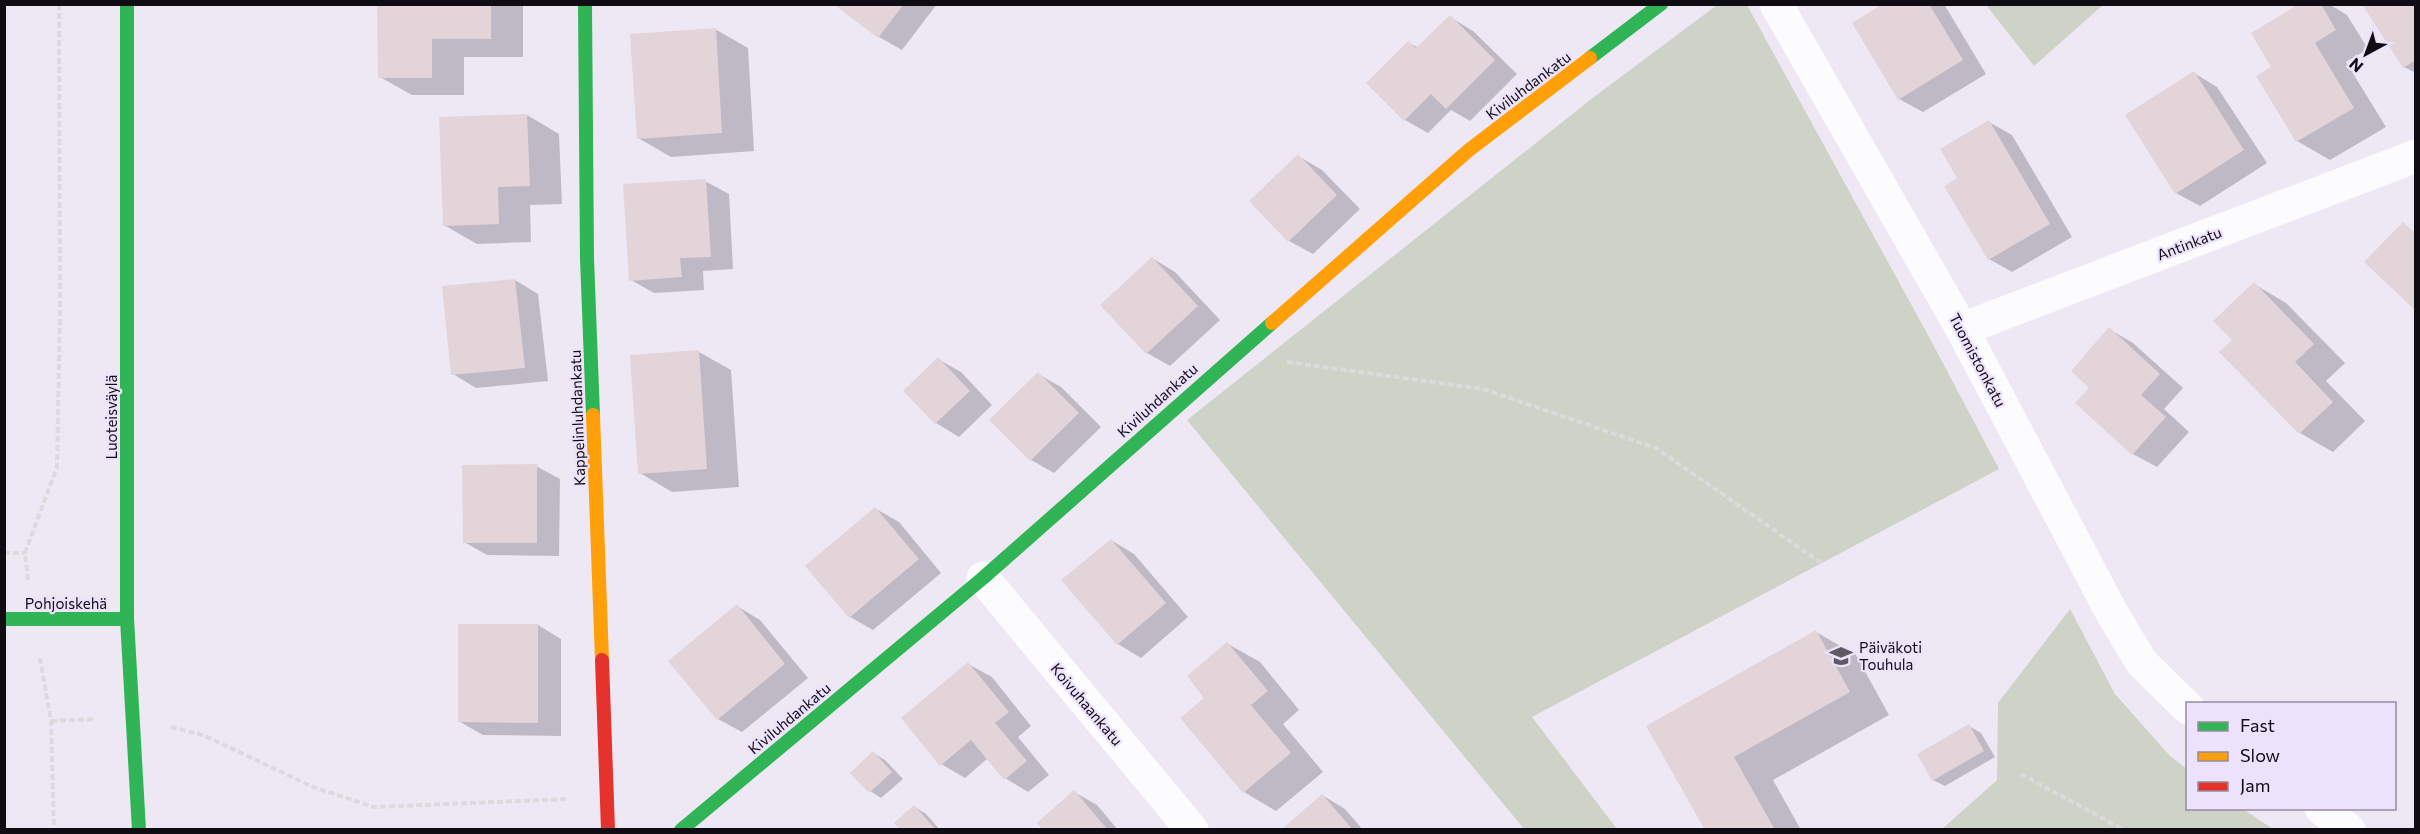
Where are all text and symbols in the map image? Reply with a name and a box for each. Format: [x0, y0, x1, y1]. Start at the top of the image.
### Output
north arrow [2336, 24, 2396, 84]
street label: Kiviluhdankatu [1482, 47, 1574, 123]
text: N [2345, 55, 2367, 77]
street label: Antinkatu [2154, 222, 2224, 264]
street label: Tuomistonkatu [1946, 310, 2010, 410]
street label: Kappelinluhdankatu [566, 350, 588, 486]
street label: Kiviluhdankatu [1113, 359, 1201, 441]
street label: Luoteisväylä [102, 375, 120, 459]
street label: Pohjoiskehä [25, 594, 107, 612]
place label: Päiväkoti Touhula [1859, 638, 1922, 673]
school or university icon: Päiväkoti Touhula [1828, 643, 1854, 669]
street label: Koivuhaankatu [1047, 659, 1127, 749]
street label: Kiviluhdankatu [744, 678, 834, 758]
legend [2186, 702, 2396, 810]
text: Fast [2240, 714, 2275, 736]
text: Slow [2240, 744, 2280, 766]
text: Jam [2240, 774, 2270, 796]

